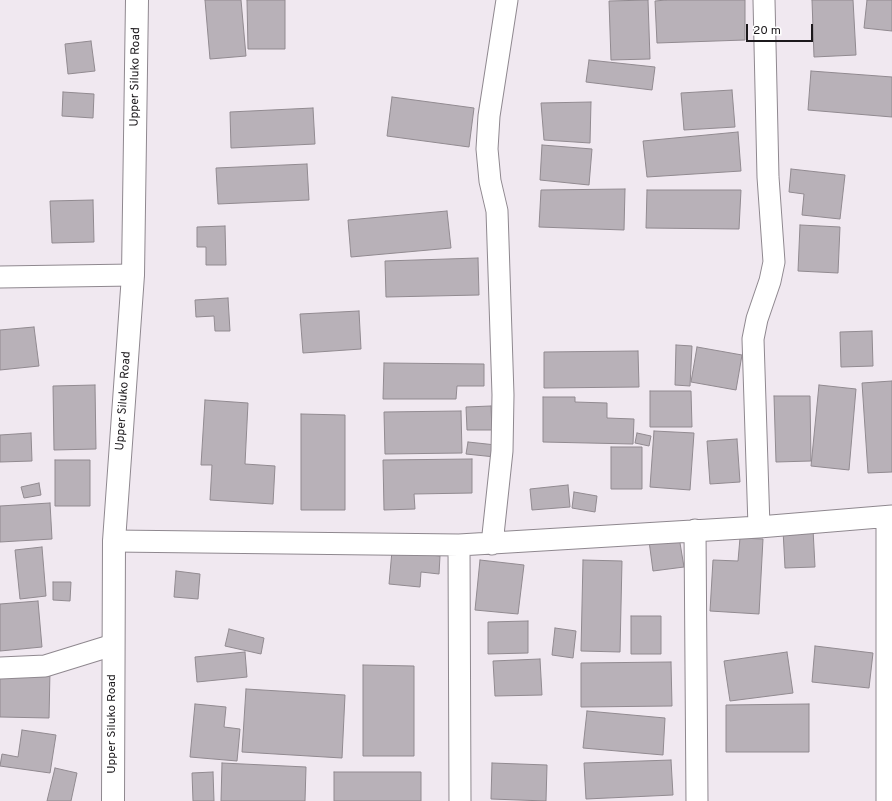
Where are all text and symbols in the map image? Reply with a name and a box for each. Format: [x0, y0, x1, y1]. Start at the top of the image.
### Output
scale bar [748, 16, 815, 42]
text: 20 m [753, 23, 781, 39]
street label: Upper Siluko Road [128, 27, 144, 127]
street label: Upper Siluko Road [113, 351, 135, 451]
street label: Upper Siluko Road [106, 674, 120, 774]

